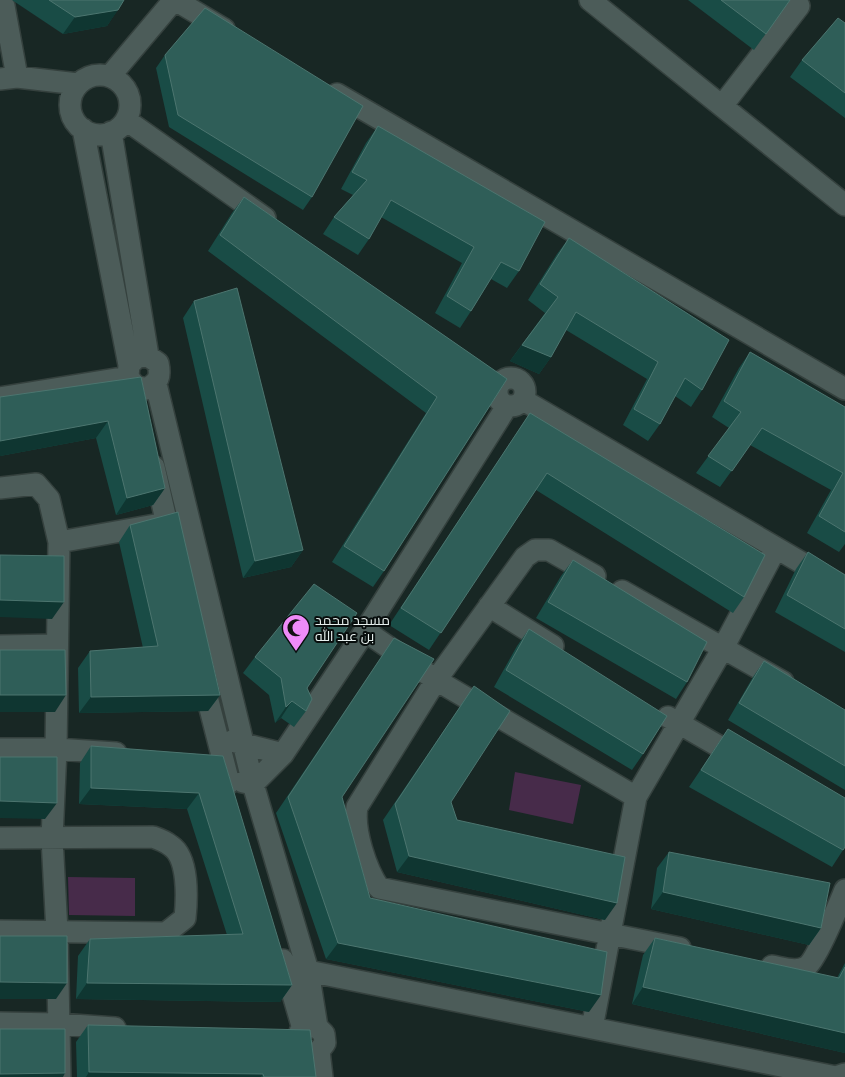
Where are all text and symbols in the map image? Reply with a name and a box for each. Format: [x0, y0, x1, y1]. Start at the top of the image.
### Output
place label: مسجد محمد بن عبد الله [315, 612, 390, 645]
mosque icon: مسجد محمد بن عبد الله [281, 613, 311, 652]

